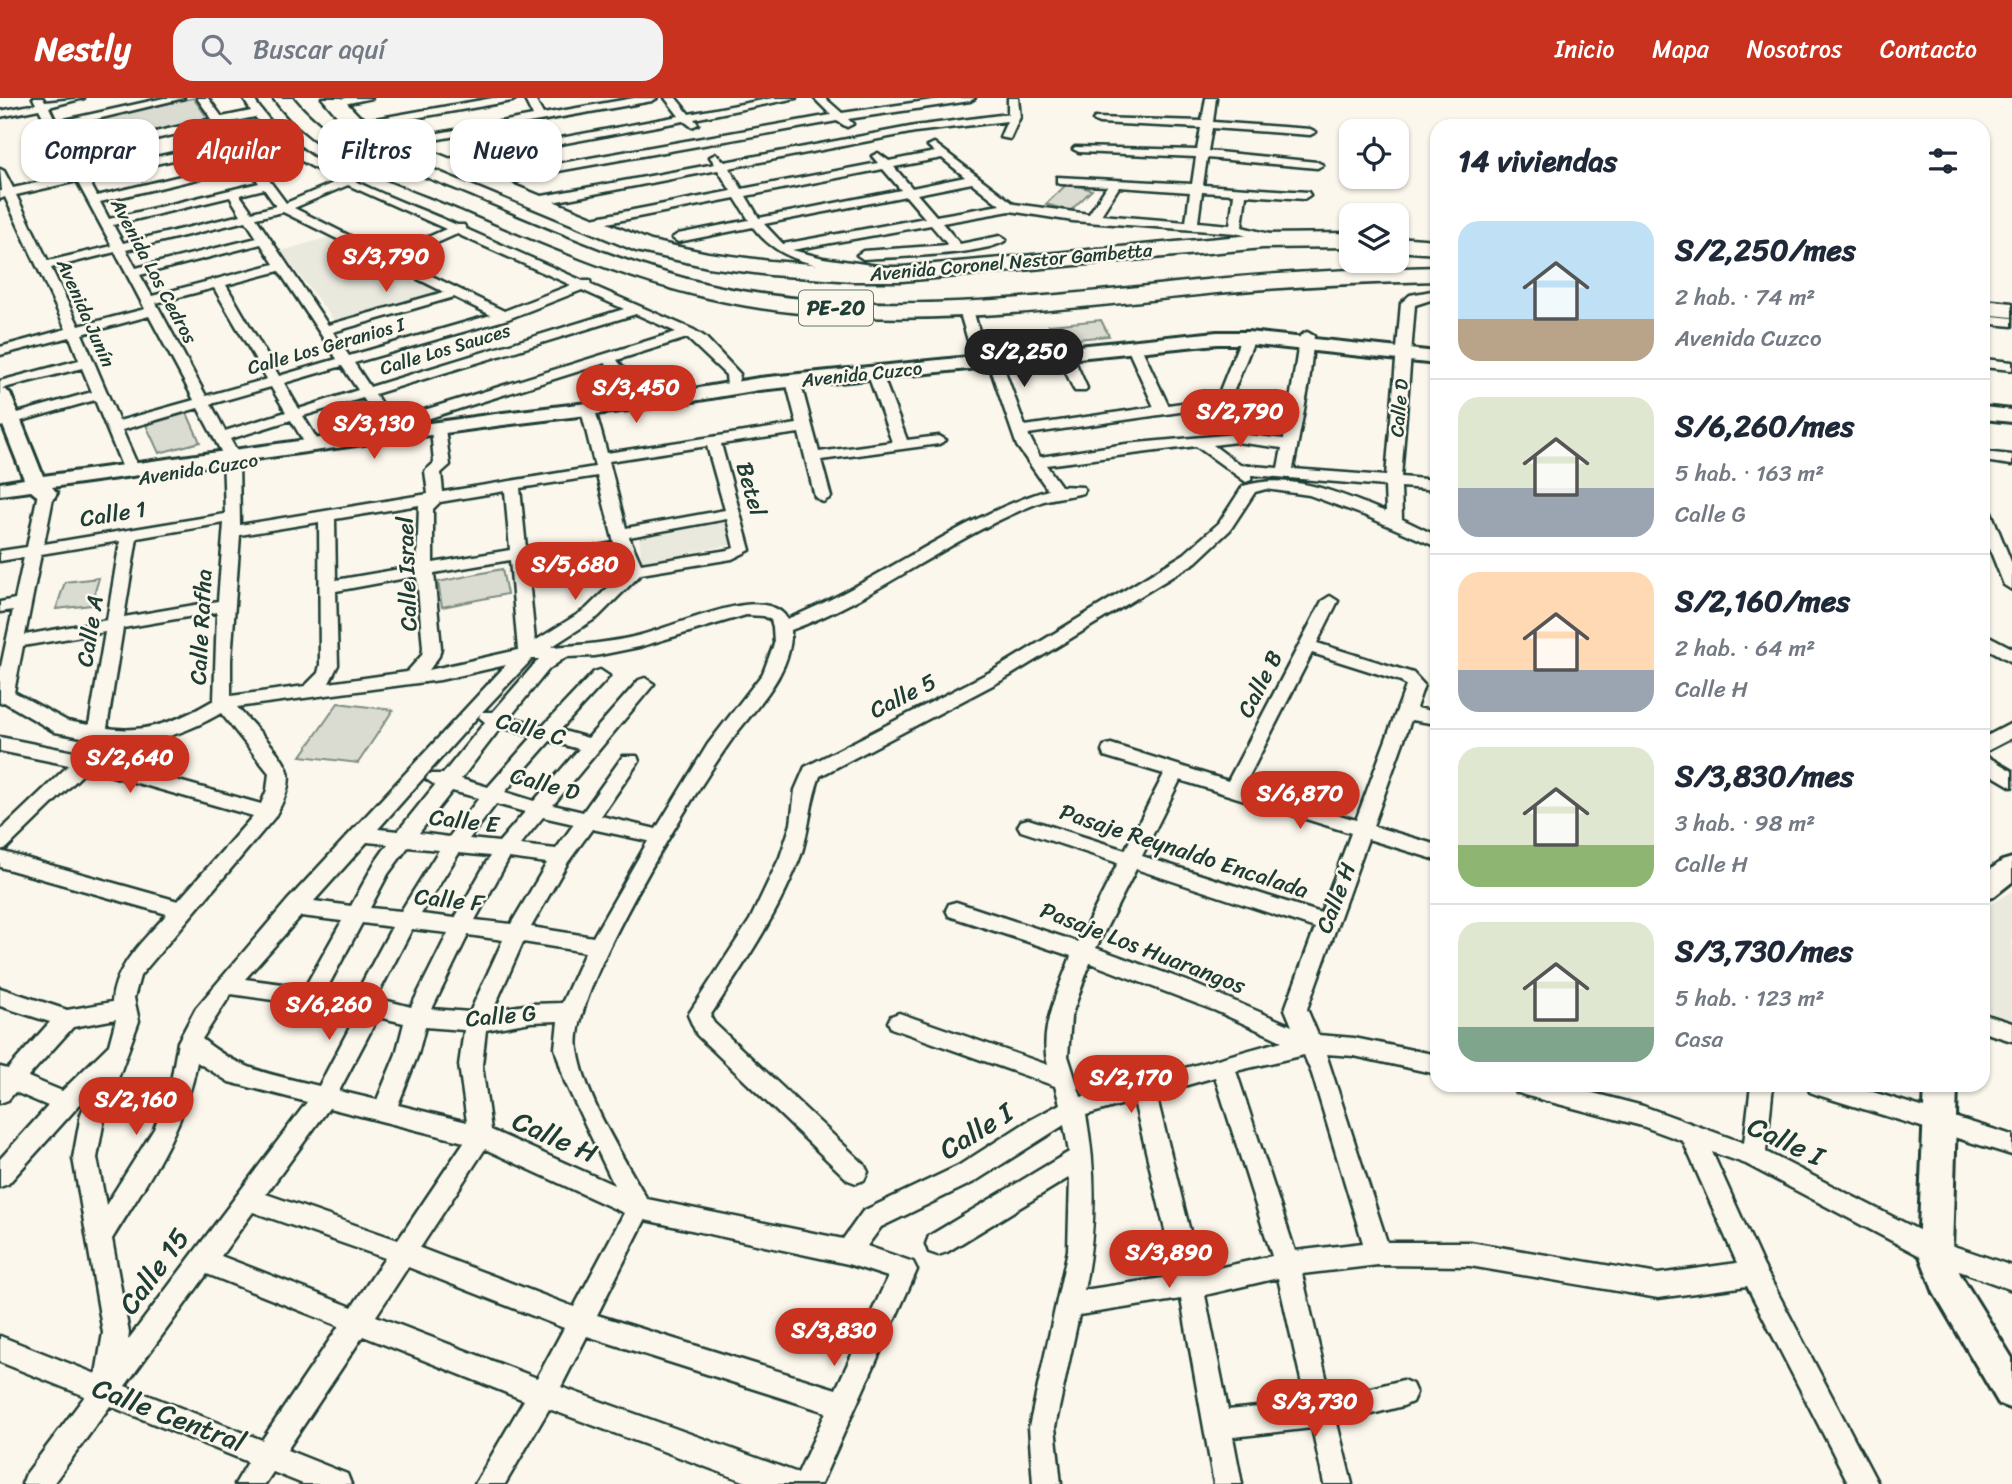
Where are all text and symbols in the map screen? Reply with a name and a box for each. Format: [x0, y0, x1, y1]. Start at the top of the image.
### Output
search box [173, 18, 663, 81]
text: Nestly [35, 20, 131, 78]
text: Buscar aquí [253, 26, 386, 72]
text: Inicio [1555, 28, 1614, 70]
text: Mapa [1652, 28, 1709, 70]
text: Nosotros [1747, 28, 1842, 70]
text: Contacto [1880, 28, 1977, 70]
icon: search [197, 30, 235, 68]
chip: Comprar [21, 119, 159, 182]
chip: Alquilar [173, 119, 304, 182]
chip: Filtros [318, 119, 436, 182]
chip: Nuevo [450, 119, 562, 182]
map controls [1339, 119, 1409, 273]
button: locate [1339, 119, 1409, 189]
text: 14 viviendas [1458, 134, 1617, 188]
icon: filters [1924, 142, 1962, 180]
street label: Avenida Los Cedros [101, 191, 206, 350]
button: layers [1339, 203, 1409, 273]
text: S/2,250/mes [1675, 223, 1856, 277]
street label: Avenida Coronel Nestor Gambetta [867, 233, 1154, 291]
pin: S/3,790 [321, 234, 451, 294]
text: S/3,790 [343, 236, 429, 277]
icon: home [1514, 249, 1598, 333]
street label: Avenida Junín [47, 252, 125, 373]
text: 2 hab. · 74 m² [1675, 277, 1815, 318]
road number: PE-20 [799, 290, 873, 326]
street label: Calle Los Geranios I [244, 307, 410, 384]
street label: Calle Los Sauces [376, 313, 515, 385]
text: Avenida Cuzco [1675, 318, 1822, 359]
pin: S/2,250 [959, 330, 1089, 389]
text: S/2,250 [980, 331, 1068, 372]
street label: Avenida Cuzco [799, 351, 924, 397]
pin: S/3,450 [571, 366, 701, 425]
text: S/3,450 [592, 367, 680, 408]
street label: Calle D [1380, 377, 1418, 438]
pin: S/2,790 [1175, 390, 1305, 449]
text: S/2,790 [1196, 391, 1284, 432]
text: S/6,260/mes [1675, 399, 1854, 453]
pin: S/3,130 [309, 402, 439, 461]
text: S/3,130 [333, 403, 415, 444]
icon: home [1514, 425, 1598, 509]
street label: Avenida Cuzco [135, 443, 261, 495]
text: 5 hab. · 163 m² [1675, 453, 1824, 494]
street label: Betel [724, 457, 778, 521]
street label: Calle 1 [77, 489, 149, 539]
text: Calle G [1675, 494, 1746, 535]
street label: Calle Israel [384, 516, 429, 632]
pin: S/5,680 [510, 542, 640, 602]
text: S/5,680 [531, 544, 619, 585]
street label: Calle Rafha [177, 568, 225, 686]
text: S/2,160/mes [1675, 574, 1850, 628]
street label: Calle A [64, 592, 116, 670]
icon: home [1514, 600, 1598, 684]
text: 2 hab. · 64 m² [1675, 628, 1815, 669]
street label: Calle B [1225, 643, 1295, 725]
street label: Calle 5 [862, 662, 944, 730]
text: Calle H [1675, 669, 1748, 710]
street label: Calle C [491, 700, 571, 758]
pin: S/2,640 [65, 736, 195, 795]
text: S/2,640 [86, 737, 174, 778]
text: S/3,830/mes [1675, 749, 1854, 803]
street label: Calle D [506, 755, 585, 813]
pin: S/6,870 [1235, 772, 1365, 831]
text: S/6,870 [1257, 773, 1343, 814]
icon: home [1514, 775, 1598, 859]
street label: Pasaje Reynaldo Encalada [1054, 791, 1314, 911]
street label: Calle E [427, 796, 502, 846]
text: 3 hab. · 98 m² [1675, 803, 1815, 844]
text: Calle H [1675, 844, 1748, 885]
street label: Calle H [1304, 856, 1368, 939]
street label: Calle F [412, 876, 487, 924]
street label: Pasaje Los Huarangos [1034, 890, 1252, 1006]
text: S/3,730/mes [1675, 924, 1853, 978]
icon: home [1514, 950, 1598, 1034]
text: 5 hab. · 123 m² [1675, 978, 1824, 1019]
pin: S/6,260 [264, 982, 394, 1042]
text: S/6,260 [286, 984, 372, 1025]
street label: Calle G [464, 992, 538, 1040]
text: Casa [1675, 1019, 1723, 1060]
pin: S/2,170 [1066, 1056, 1196, 1115]
text: S/2,170 [1090, 1057, 1172, 1098]
pin: S/2,160 [71, 1077, 201, 1137]
text: S/2,160 [95, 1079, 177, 1120]
street label: Calle I [929, 1088, 1025, 1173]
street label: Calle H [504, 1097, 606, 1178]
street label: Calle I [1739, 1102, 1834, 1181]
street label: Calle 15 [105, 1217, 203, 1325]
pin: S/3,890 [1104, 1230, 1234, 1290]
text: S/3,890 [1125, 1232, 1213, 1273]
pin: S/3,830 [769, 1308, 899, 1368]
text: S/3,830 [791, 1310, 877, 1351]
street label: Calle Central [85, 1363, 254, 1467]
pin: S/3,730 [1250, 1380, 1380, 1439]
text: S/3,730 [1273, 1381, 1357, 1422]

